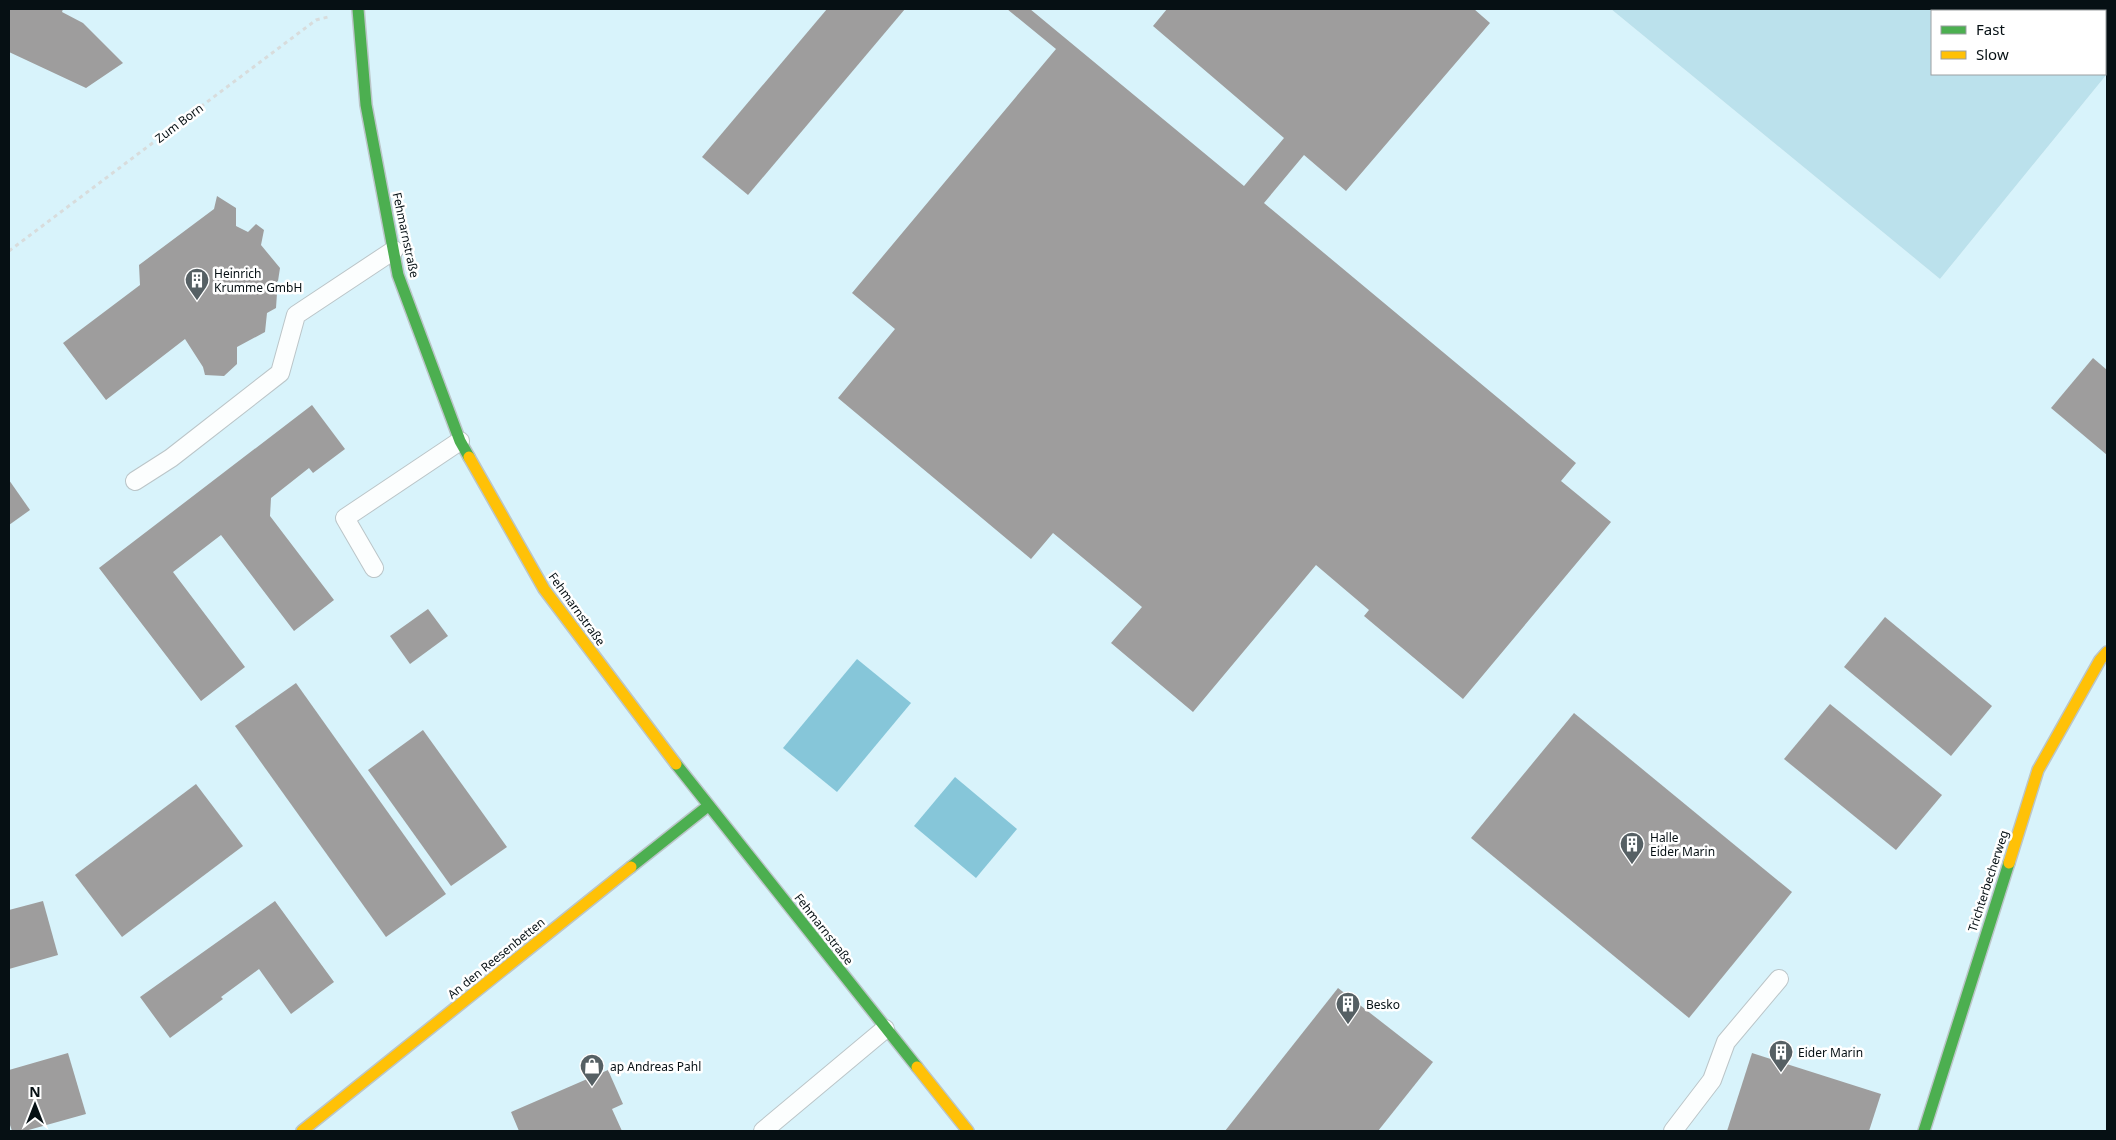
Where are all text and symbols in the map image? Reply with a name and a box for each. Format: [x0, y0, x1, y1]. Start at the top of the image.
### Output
legend [1931, 10, 2106, 75]
text: Fast [1976, 19, 2005, 39]
text: Slow [1976, 44, 2009, 64]
street label: Zum Born [151, 99, 207, 147]
street label: Fehmarnstraße [389, 191, 423, 279]
place label: Heinrich Krumme GmbH [214, 265, 302, 296]
building icon: Heinrich Krumme GmbH [184, 267, 210, 301]
street label: Fehmarnstraße [545, 569, 609, 649]
street label: Trichterbecherweg [1964, 828, 2012, 934]
place label: Halle Eider Marin [1650, 829, 1715, 860]
building icon: Halle Eider Marin [1619, 831, 1645, 865]
street label: Fehmarnstraße [791, 890, 857, 969]
street label: An den Reesenbetten [444, 913, 548, 1003]
building icon: Besko [1335, 991, 1361, 1025]
place label: Besko [1366, 996, 1400, 1013]
building icon: Eider Marin [1768, 1039, 1794, 1073]
place label: Eider Marin [1798, 1044, 1863, 1061]
shop icon: ap Andreas Pahl [579, 1053, 605, 1087]
place label: ap Andreas Pahl [610, 1058, 701, 1075]
north arrow [10, 1080, 60, 1130]
text: N [29, 1082, 41, 1101]

